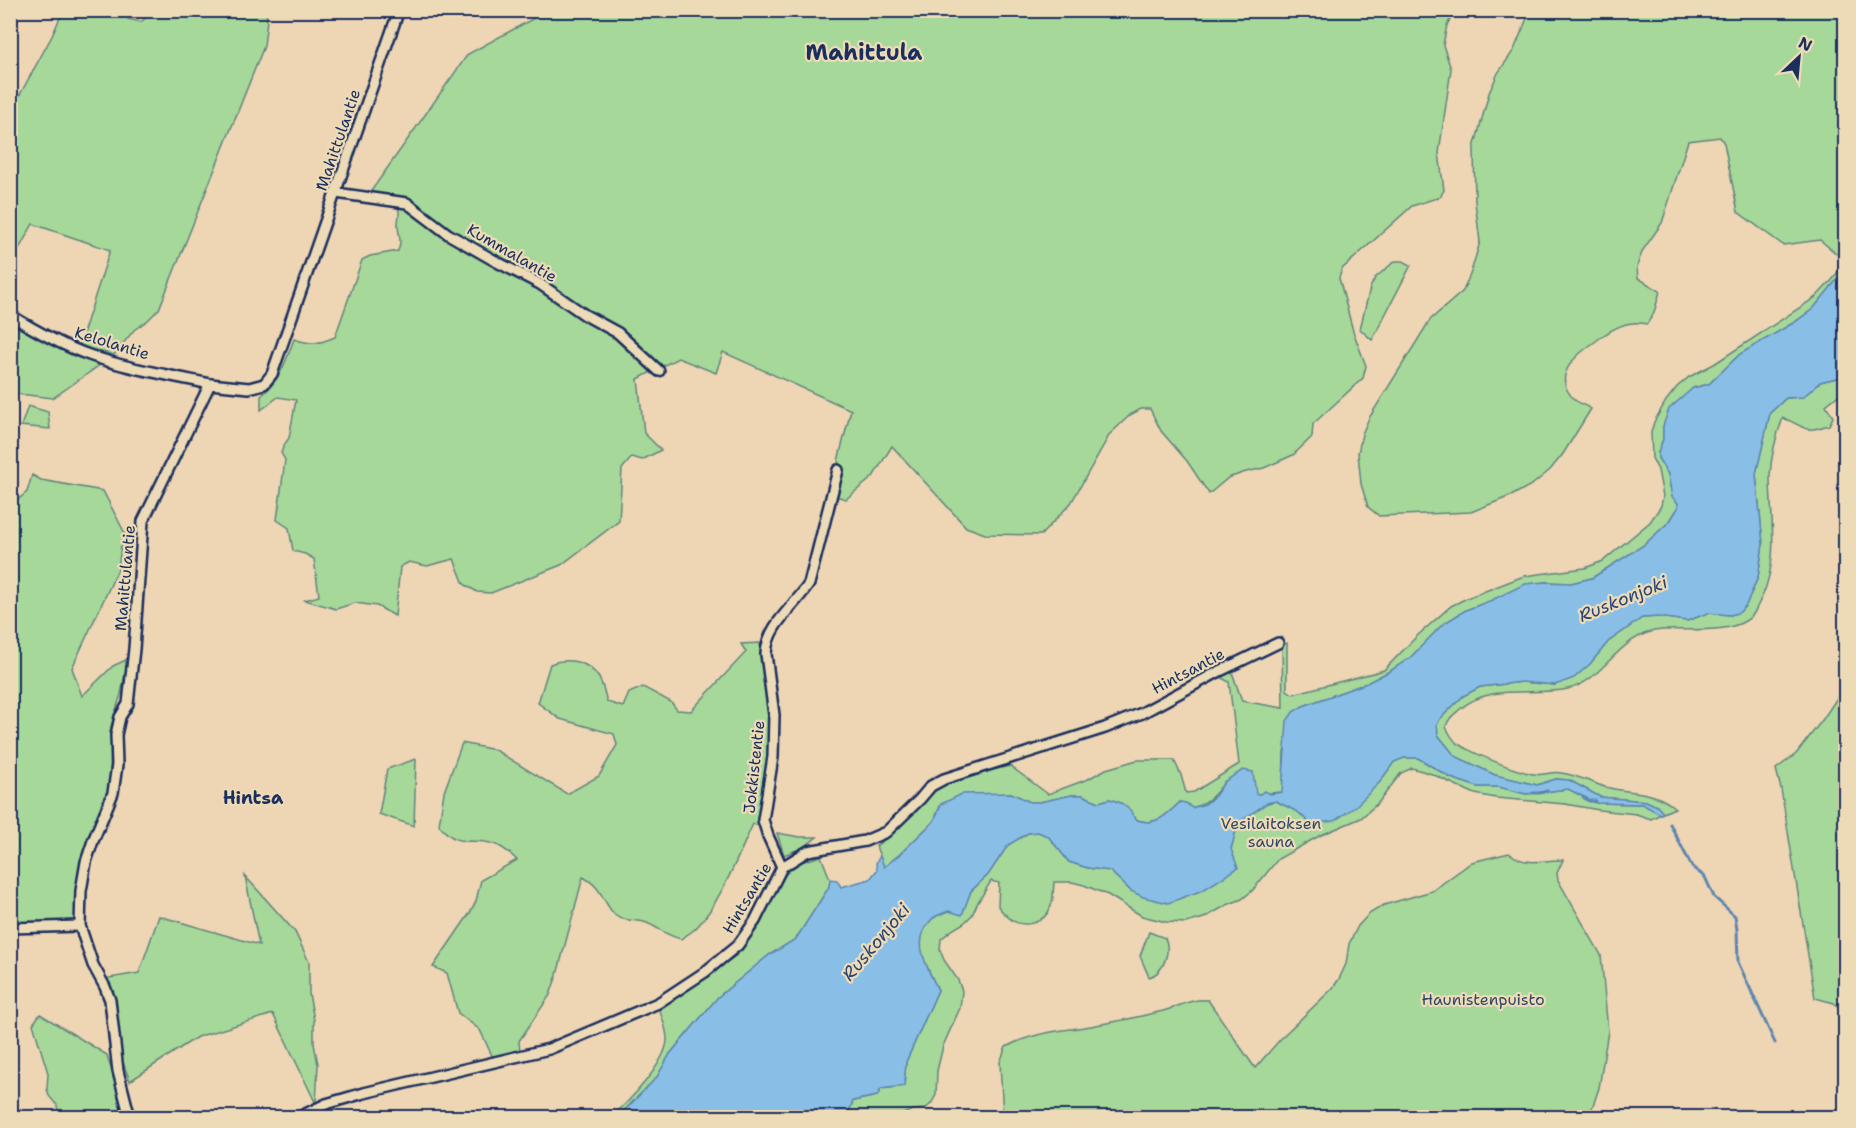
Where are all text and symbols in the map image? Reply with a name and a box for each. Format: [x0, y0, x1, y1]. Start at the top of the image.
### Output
north arrow [1769, 27, 1829, 87]
text: N [1795, 32, 1816, 56]
district label: Mahittula [806, 38, 922, 67]
street label: Mahittulantie [311, 86, 365, 194]
street label: Kummalantie [463, 219, 561, 287]
street label: Kelolantie [72, 322, 152, 364]
street label: Mahittulantie [110, 524, 140, 632]
water label: Ruskonjoki [1575, 570, 1672, 628]
street label: Hintsantie [1148, 643, 1228, 699]
street label: Jokkistentie [739, 719, 769, 815]
district label: Hintsa [223, 786, 284, 810]
park label: Vesilaitoksen sauna [1221, 813, 1322, 852]
street label: Hintsantie [717, 858, 777, 938]
water label: Ruskonjoki [837, 898, 916, 986]
park label: Haunistenpuisto [1421, 989, 1545, 1010]

